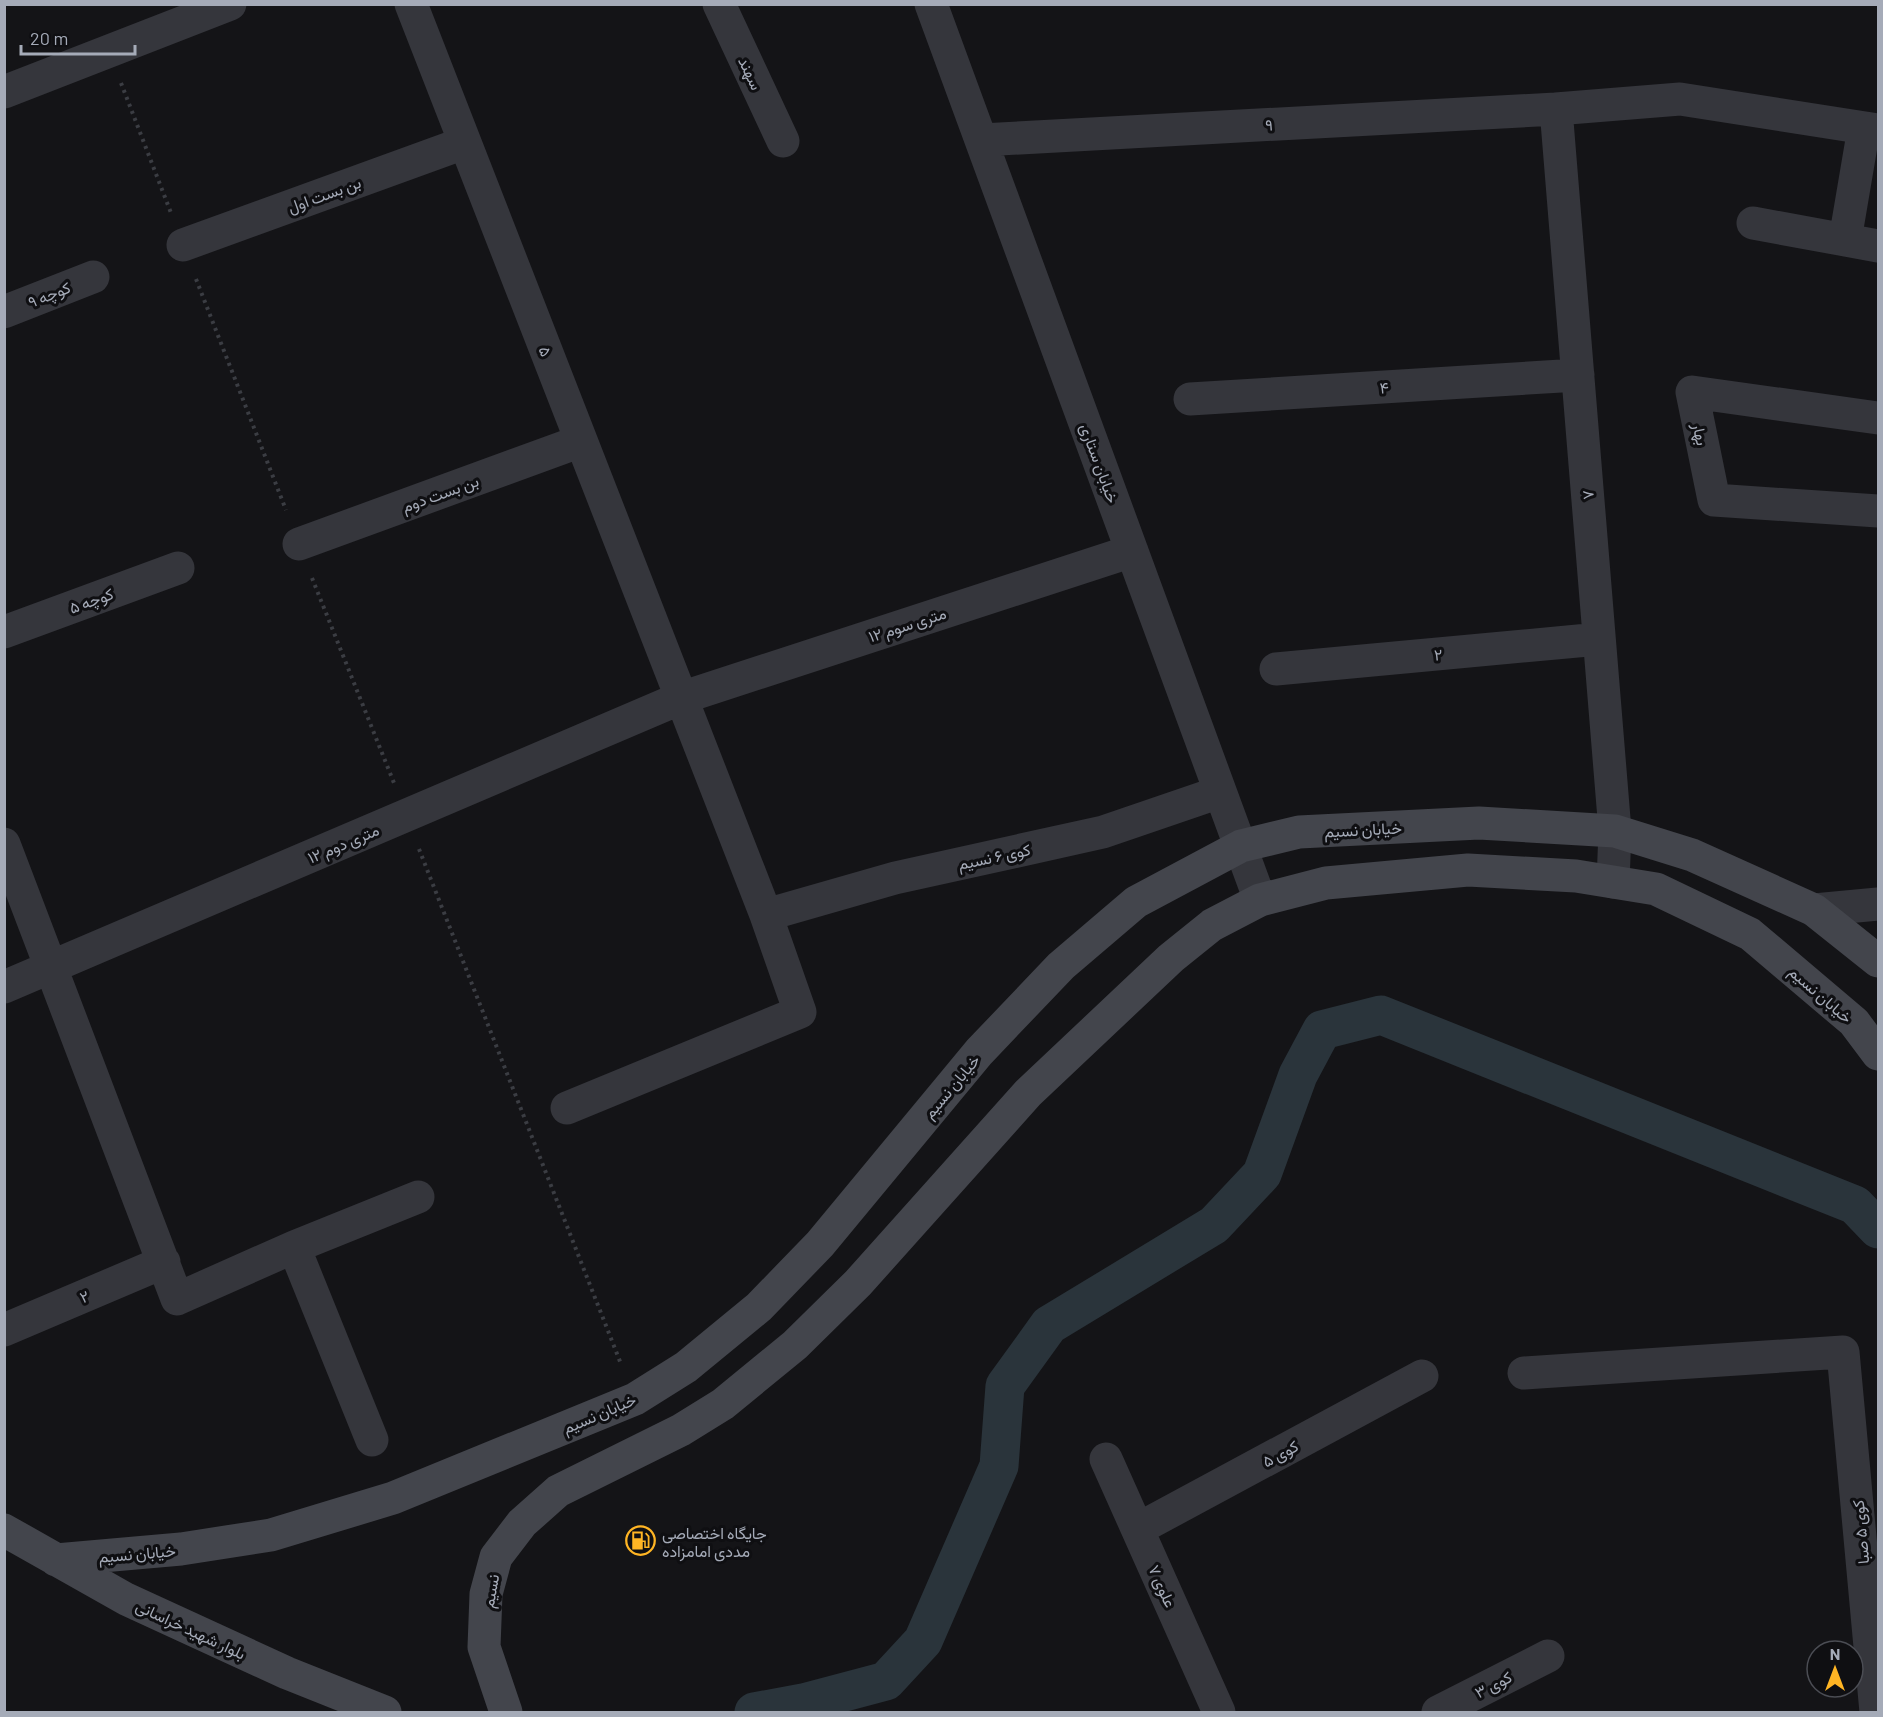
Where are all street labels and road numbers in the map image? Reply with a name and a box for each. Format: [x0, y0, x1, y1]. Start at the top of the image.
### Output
street label: سهند [733, 53, 767, 93]
street label: ۹ [1265, 114, 1273, 134]
street label: بن بست اول [285, 172, 364, 218]
street label: کوچه ۹ [25, 277, 74, 314]
street label: ۵ [535, 343, 557, 359]
street label: ۴ [1379, 377, 1389, 397]
street label: بهار [1687, 420, 1713, 447]
street label: خیابان ستاری [1075, 421, 1123, 506]
street label: بن بست دوم [399, 470, 482, 517]
street label: ۷ [1577, 489, 1597, 501]
street label: کوچه ۵ [66, 583, 117, 620]
street label: ۱۲ متری سوم [866, 603, 949, 647]
street label: ۲ [1433, 644, 1443, 664]
street label: خیابان نسیم [1324, 817, 1403, 843]
street label: ۱۲ متری دوم [305, 820, 382, 868]
street label: کوی ۶ نسیم [956, 839, 1032, 875]
street label: خیابان نسیم [1784, 961, 1857, 1028]
street label: خیابان نسیم [919, 1050, 985, 1123]
street label: ۲ [76, 1286, 92, 1306]
street label: خیابان نسیم [560, 1389, 639, 1439]
street label: کوی ۵ [1259, 1436, 1302, 1472]
street label: کوی ۵ صبا [1848, 1499, 1874, 1565]
street label: خیابان نسیم [97, 1540, 177, 1568]
street label: علوی ۷ [1143, 1562, 1181, 1611]
street label: نسیم [478, 1573, 504, 1610]
street label: بلوار شهید خراسانی [132, 1595, 249, 1665]
street label: کوی ۳ [1471, 1667, 1516, 1703]

